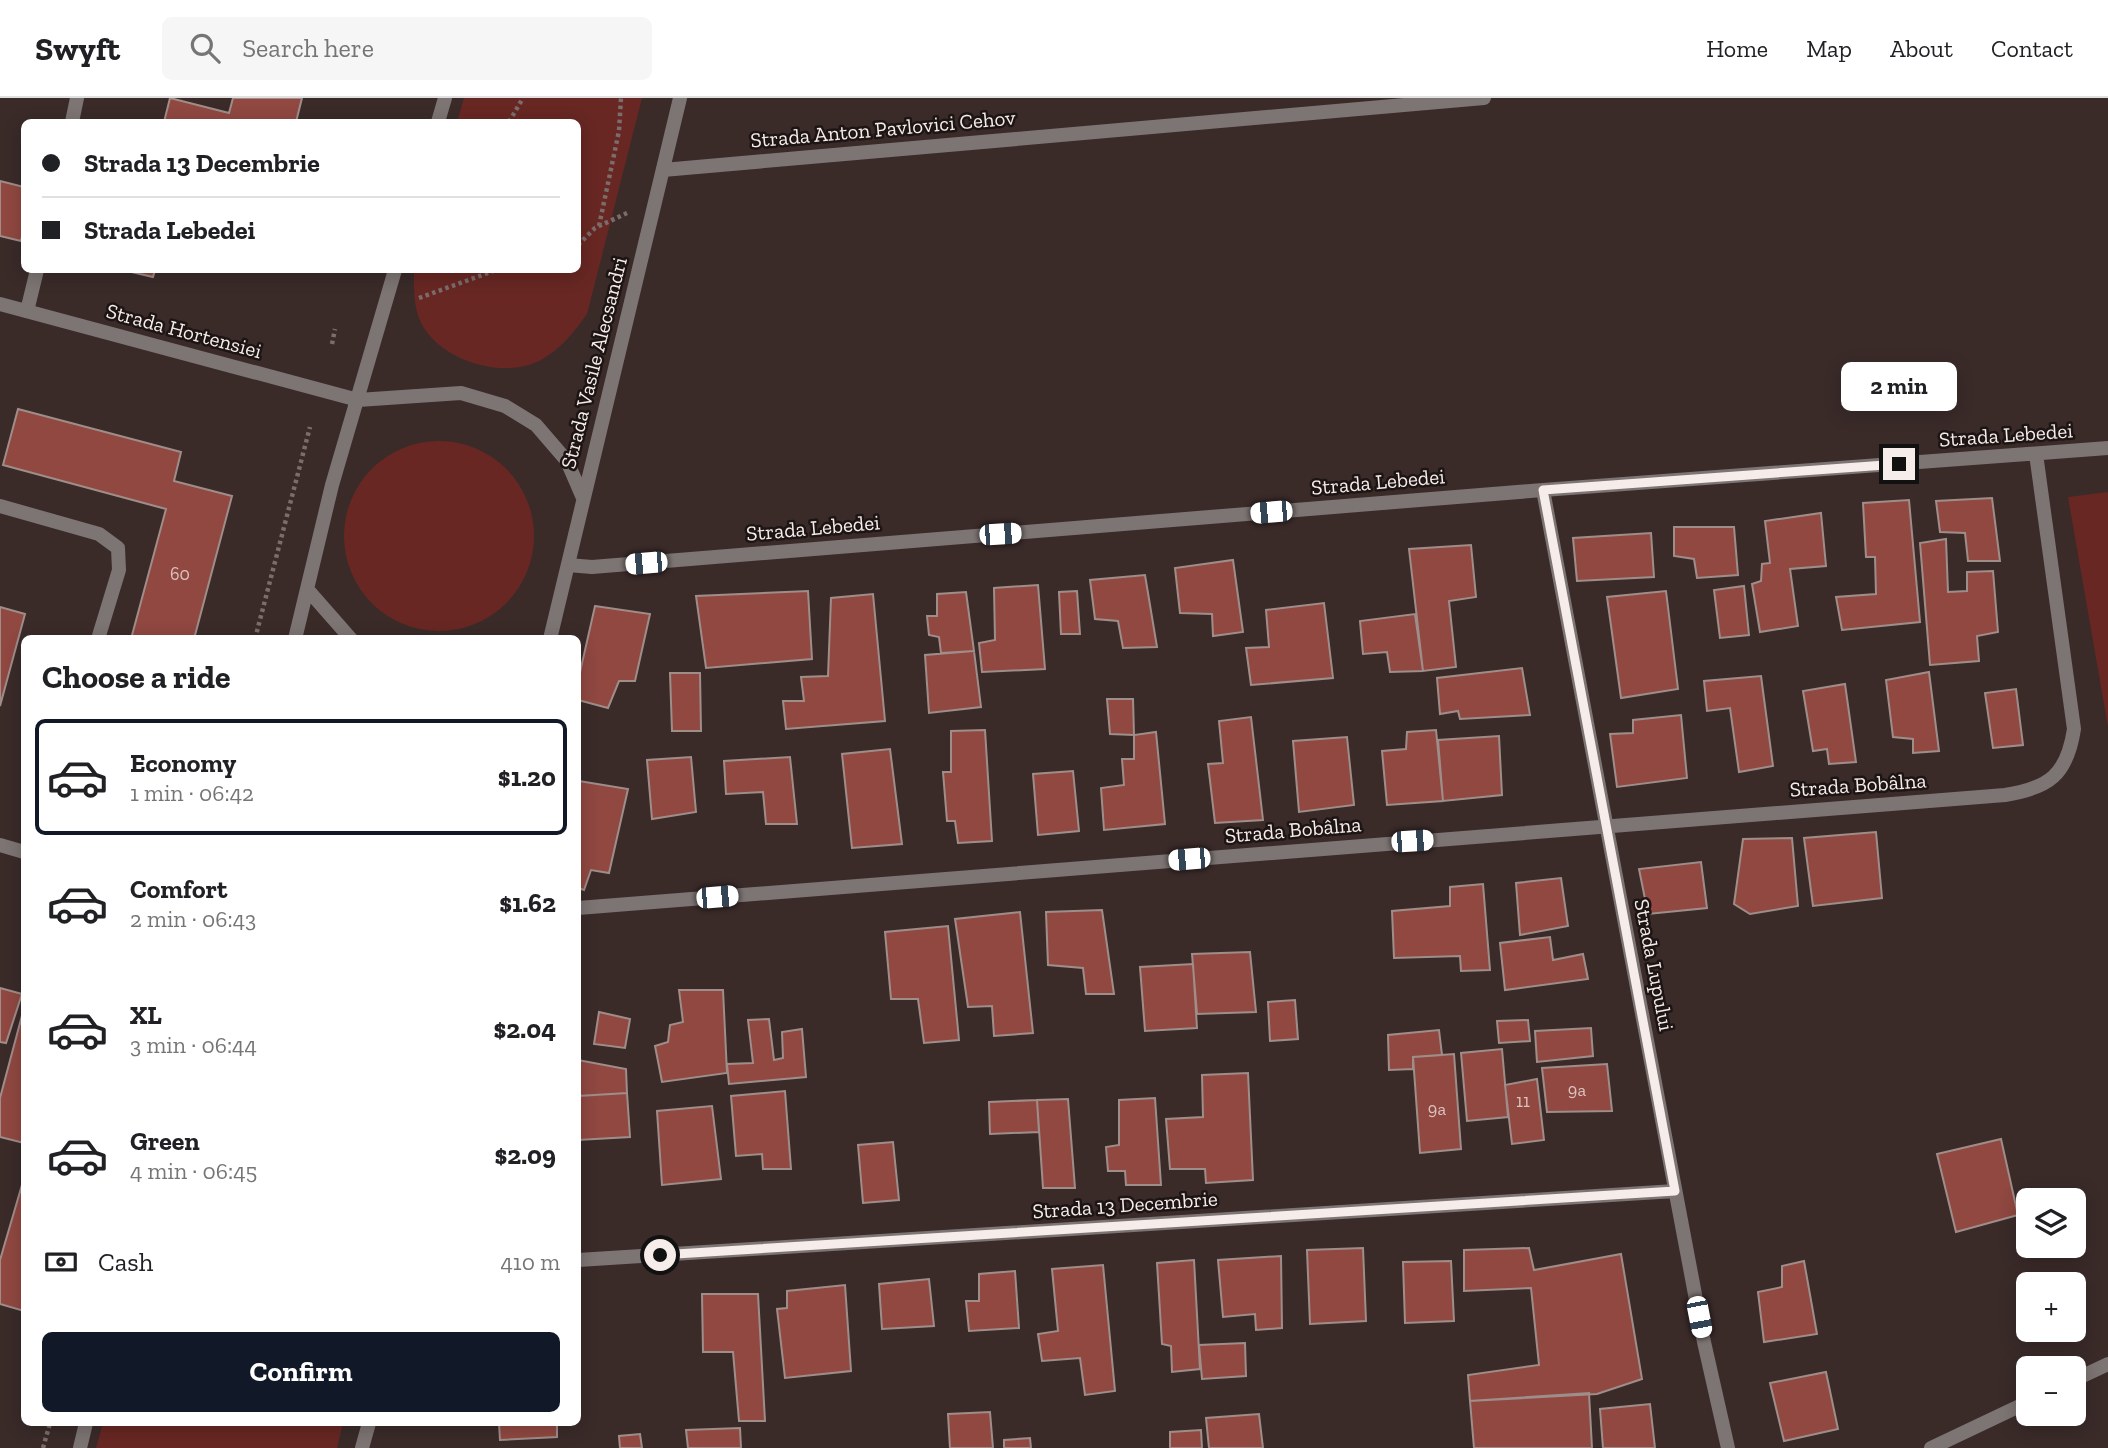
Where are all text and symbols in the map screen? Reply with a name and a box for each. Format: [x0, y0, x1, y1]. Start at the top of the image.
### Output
search box [162, 17, 652, 80]
text: Swyft [35, 29, 120, 68]
icon: search [186, 29, 224, 67]
text: Search here [242, 32, 374, 64]
text: Home [1706, 34, 1768, 63]
text: Map [1806, 34, 1852, 63]
text: About [1890, 34, 1953, 63]
text: Contact [1991, 34, 2073, 63]
street label: Strada Anton Pavlovici Cehov [749, 104, 1017, 153]
text: Strada 13 Decembrie [84, 147, 320, 179]
text: Strada Lebedei [84, 214, 255, 246]
street label: Strada Vasile Alecsandri [555, 254, 632, 471]
street label: Strada Hortensiei [104, 298, 265, 363]
callout: 2 min [1841, 362, 1957, 412]
text: 2 min [1870, 372, 1928, 400]
street label: Strada Lebedei [1938, 417, 2074, 452]
route end [1883, 448, 1915, 480]
street label: Strada Lebedei [1310, 463, 1446, 500]
car [1250, 500, 1293, 524]
street label: Strada Lebedei [745, 509, 881, 546]
car [979, 522, 1022, 546]
car [625, 551, 668, 575]
house number: 60 [170, 563, 190, 585]
text: Choose a ride [42, 658, 230, 696]
icon: car [46, 746, 109, 809]
text: Economy [130, 747, 236, 779]
text: $1.20 [498, 761, 556, 793]
street label: Strada Bobâlna [1789, 767, 1927, 802]
text: 1 min · 06:42 [130, 779, 254, 807]
street label: Strada Bobâlna [1224, 811, 1362, 848]
car [1391, 829, 1434, 853]
car [1168, 847, 1211, 871]
icon: car [46, 872, 109, 935]
text: Comfort [130, 873, 227, 905]
car [696, 885, 739, 909]
text: $1.62 [499, 887, 556, 919]
street label: Strada Lupului [1629, 897, 1680, 1033]
text: 2 min · 06:43 [130, 905, 256, 933]
icon: car [46, 998, 109, 1061]
text: XL [130, 999, 162, 1031]
text: $2.04 [494, 1013, 556, 1045]
text: 3 min · 06:44 [130, 1031, 257, 1059]
house number: 9a [1568, 1079, 1586, 1101]
house number: 11 [1516, 1090, 1530, 1112]
house number: 9a [1428, 1098, 1446, 1120]
icon: car [46, 1124, 109, 1187]
text: Green [130, 1125, 200, 1157]
text: $2.09 [494, 1139, 556, 1171]
text: 4 min · 06:45 [130, 1157, 257, 1185]
street label: Strada 13 Decembrie [1031, 1186, 1219, 1223]
map controls [2016, 1188, 2086, 1426]
button: layers [2016, 1188, 2086, 1258]
route start [644, 1239, 676, 1271]
icon: cash [42, 1243, 80, 1281]
text: Cash [98, 1246, 153, 1278]
text: 410 m [500, 1248, 560, 1276]
button: + [2016, 1272, 2086, 1342]
car [1685, 1294, 1714, 1340]
button: Confirm [42, 1332, 560, 1412]
button: − [2016, 1356, 2086, 1426]

